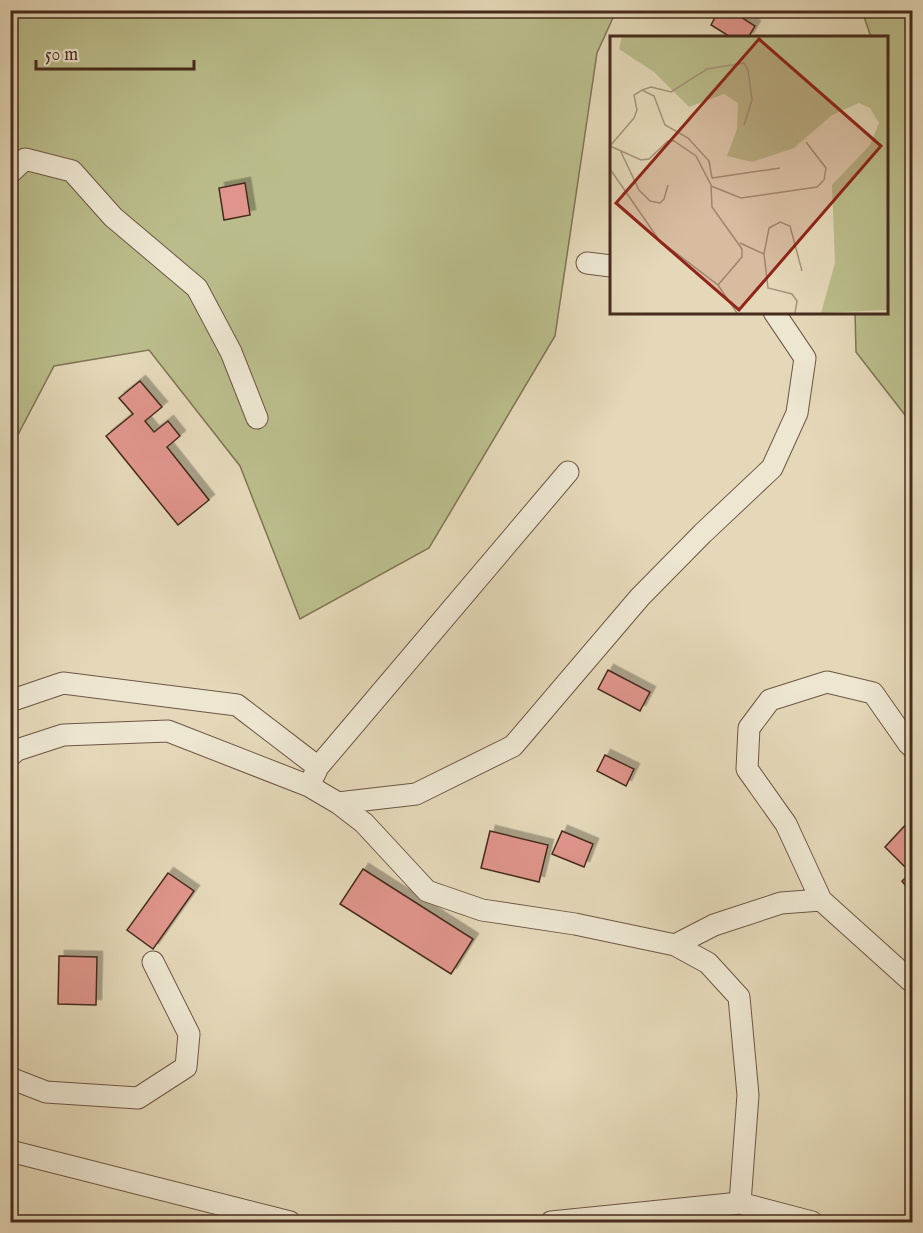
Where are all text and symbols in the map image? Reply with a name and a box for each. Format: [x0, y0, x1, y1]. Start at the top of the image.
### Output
scale bar [36, 33, 194, 71]
inset map [610, 36, 887, 314]
text: 50 m [45, 44, 78, 67]

